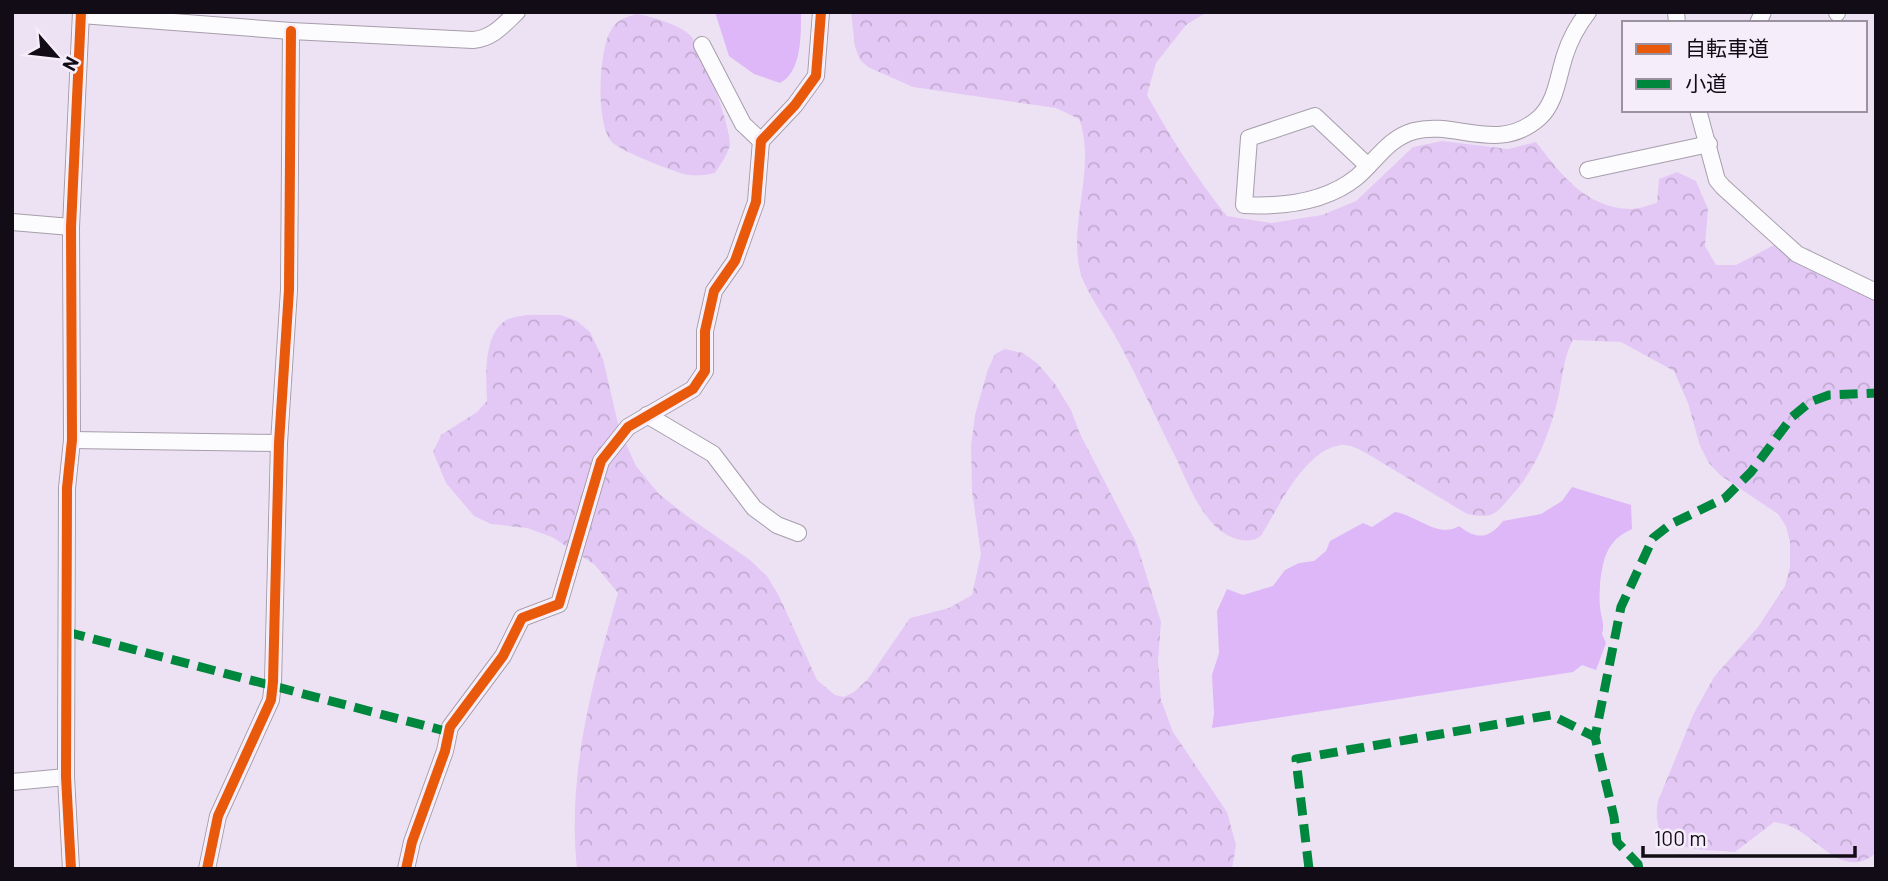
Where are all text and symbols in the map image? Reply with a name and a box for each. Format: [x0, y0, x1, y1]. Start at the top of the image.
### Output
north arrow [21, 21, 91, 91]
legend [1622, 21, 1867, 112]
text: 自転車道 [1685, 35, 1769, 60]
text: N [58, 53, 85, 75]
text: 小道 [1685, 70, 1727, 95]
scale bar [1643, 814, 1855, 858]
text: 100 m [1654, 825, 1707, 850]

